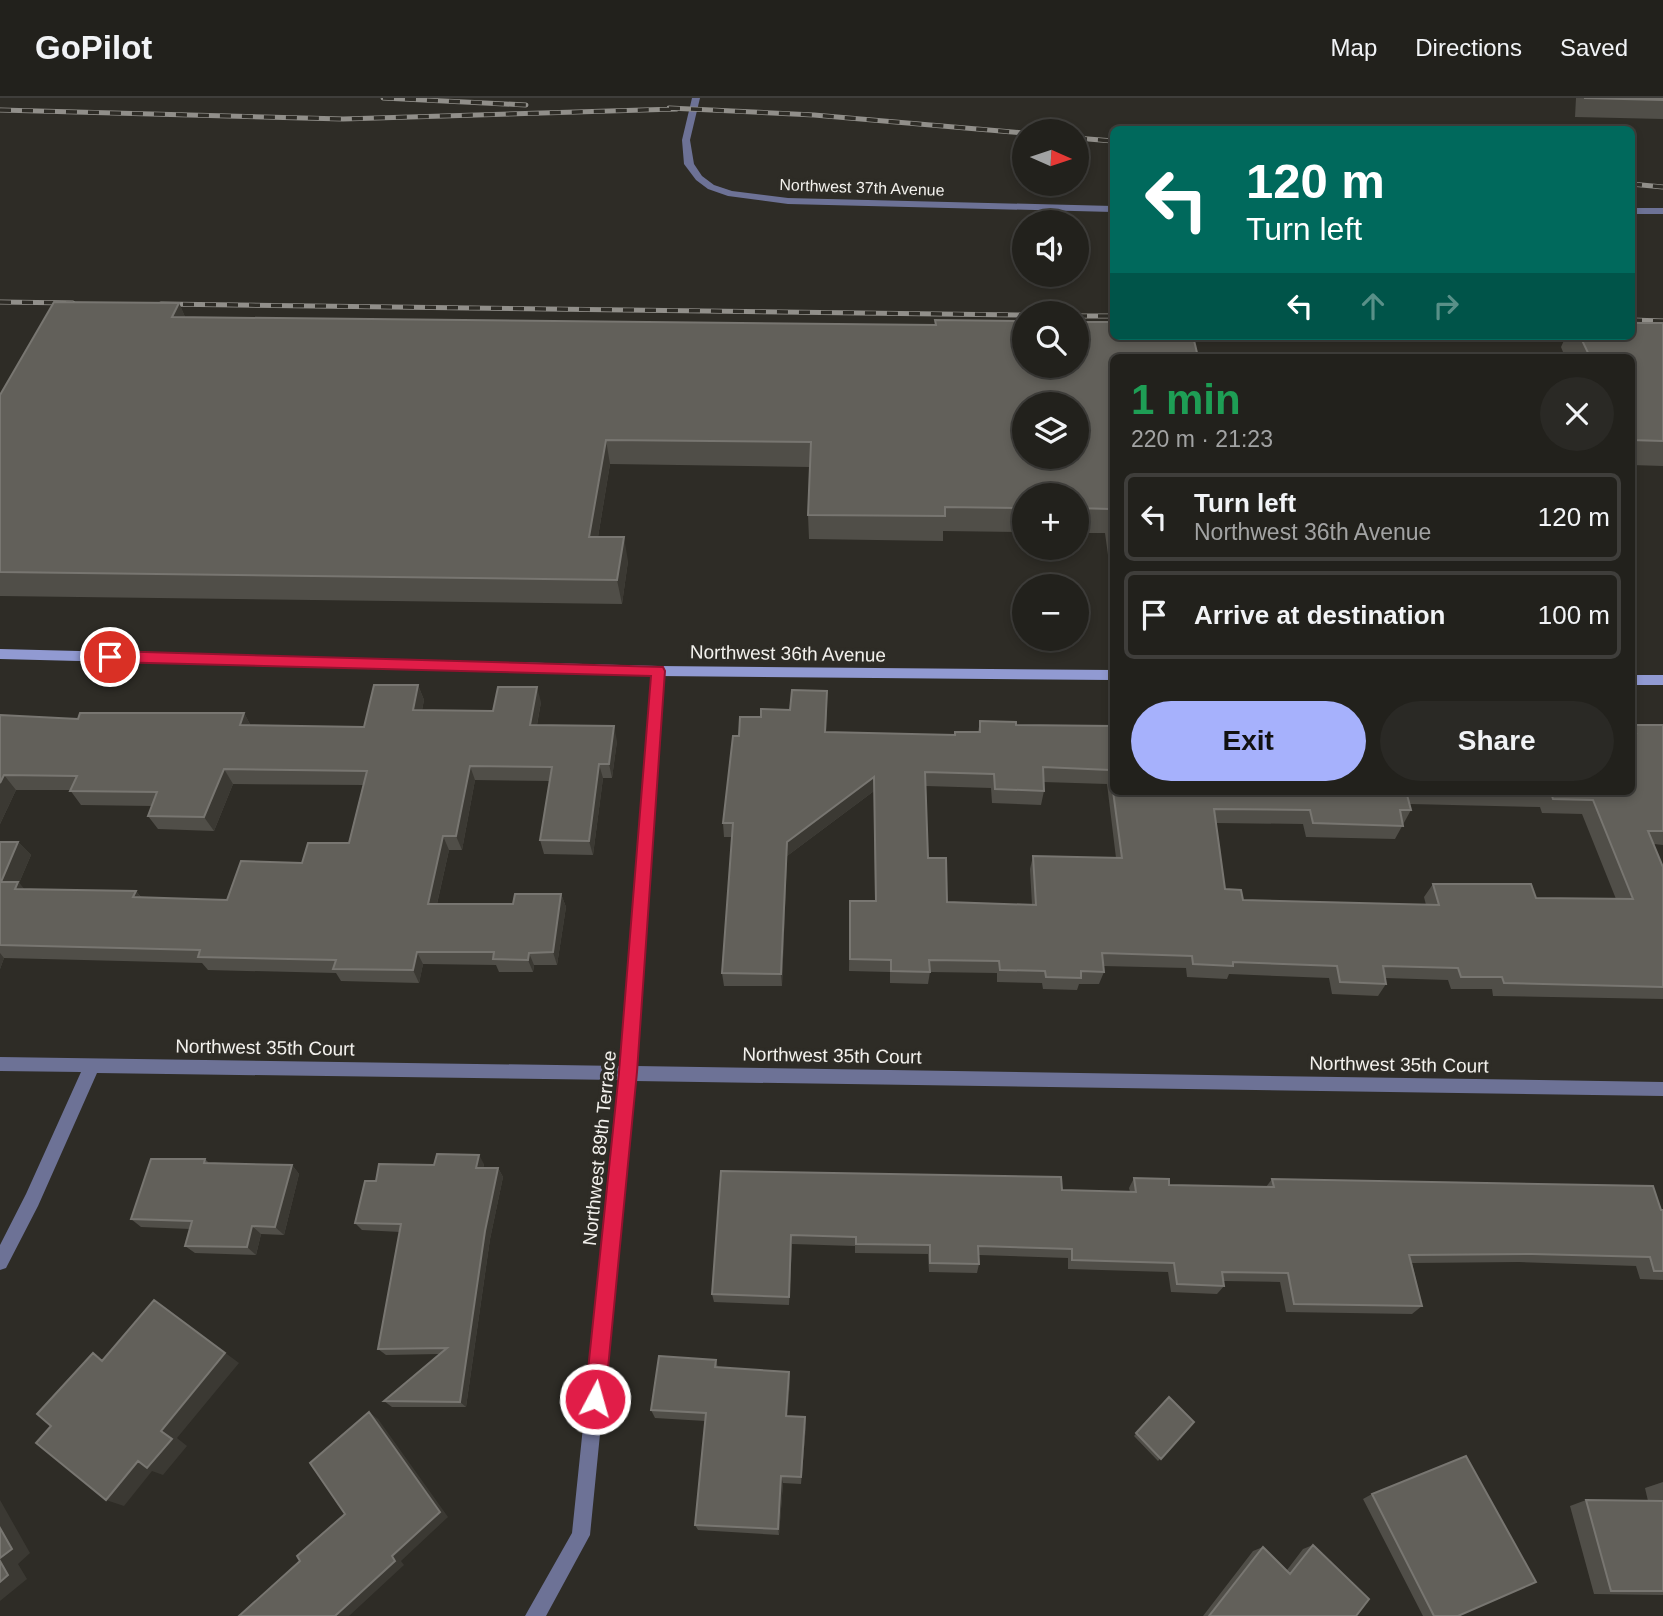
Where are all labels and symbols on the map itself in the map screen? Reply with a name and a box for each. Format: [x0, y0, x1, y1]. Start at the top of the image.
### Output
north arrow [1012, 119, 1088, 196]
street label: Northwest 37th Avenue [779, 176, 945, 199]
pin [80, 627, 140, 687]
street label: Northwest 36th Avenue [690, 641, 886, 666]
street label: Northwest 35th Court [175, 1035, 356, 1060]
street label: Northwest 35th Court [742, 1043, 923, 1068]
street label: Northwest 89th Terrace [579, 1049, 620, 1247]
street label: Northwest 35th Court [1309, 1052, 1490, 1077]
position arrow [558, 1362, 632, 1436]

